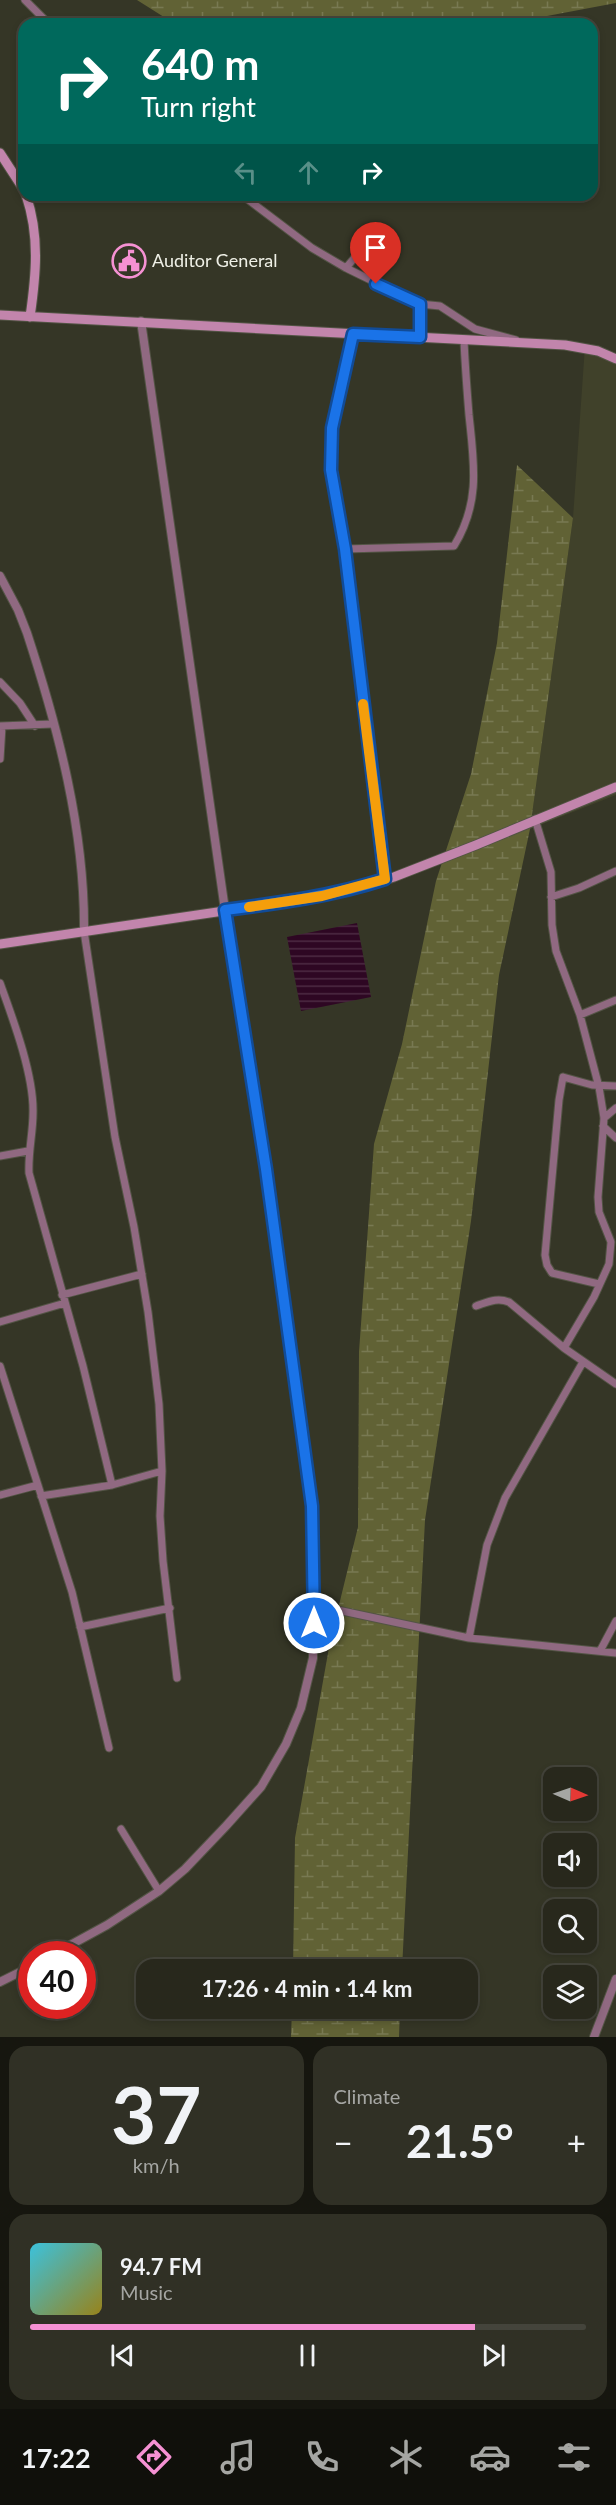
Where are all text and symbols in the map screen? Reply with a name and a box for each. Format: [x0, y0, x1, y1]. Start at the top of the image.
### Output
text: 640 m [141, 39, 259, 89]
icon: right [42, 42, 120, 120]
text: Turn right [141, 90, 256, 123]
icon: left [229, 156, 262, 189]
icon: ahead [292, 156, 325, 189]
icon: right [355, 156, 388, 189]
pin [350, 222, 401, 284]
icon: arrive [359, 231, 392, 264]
public building icon: Auditor General [111, 243, 147, 279]
place label: Auditor General [152, 249, 278, 271]
position arrow [282, 1591, 346, 1655]
north arrow [543, 1767, 597, 1821]
map controls [543, 1767, 597, 2019]
button: sound [543, 1833, 597, 1887]
button: search [543, 1899, 597, 1953]
speed limit sign: 40 [18, 1941, 96, 2019]
button: layers [543, 1965, 597, 2019]
text: 17:26 · 4 min · 1.4 km [202, 1975, 412, 2002]
text: 37 [111, 2067, 201, 2161]
text: Climate [334, 2084, 400, 2108]
text: 21.5° [406, 2114, 514, 2168]
text: − [334, 2122, 353, 2162]
text: + [567, 2122, 586, 2162]
text: km/h [133, 2153, 180, 2177]
text: 94.7 FM [120, 2253, 202, 2280]
text: Music [120, 2280, 173, 2304]
icon: previous [106, 2339, 139, 2372]
icon: pause [291, 2339, 324, 2372]
icon: next [477, 2339, 510, 2372]
icon: directions [133, 2436, 175, 2478]
icon: music [217, 2436, 259, 2478]
icon: phone [301, 2436, 343, 2478]
icon: climate [385, 2436, 427, 2478]
icon: car [469, 2436, 511, 2478]
icon: filters [553, 2436, 595, 2478]
text: 17:22 [21, 2441, 91, 2474]

